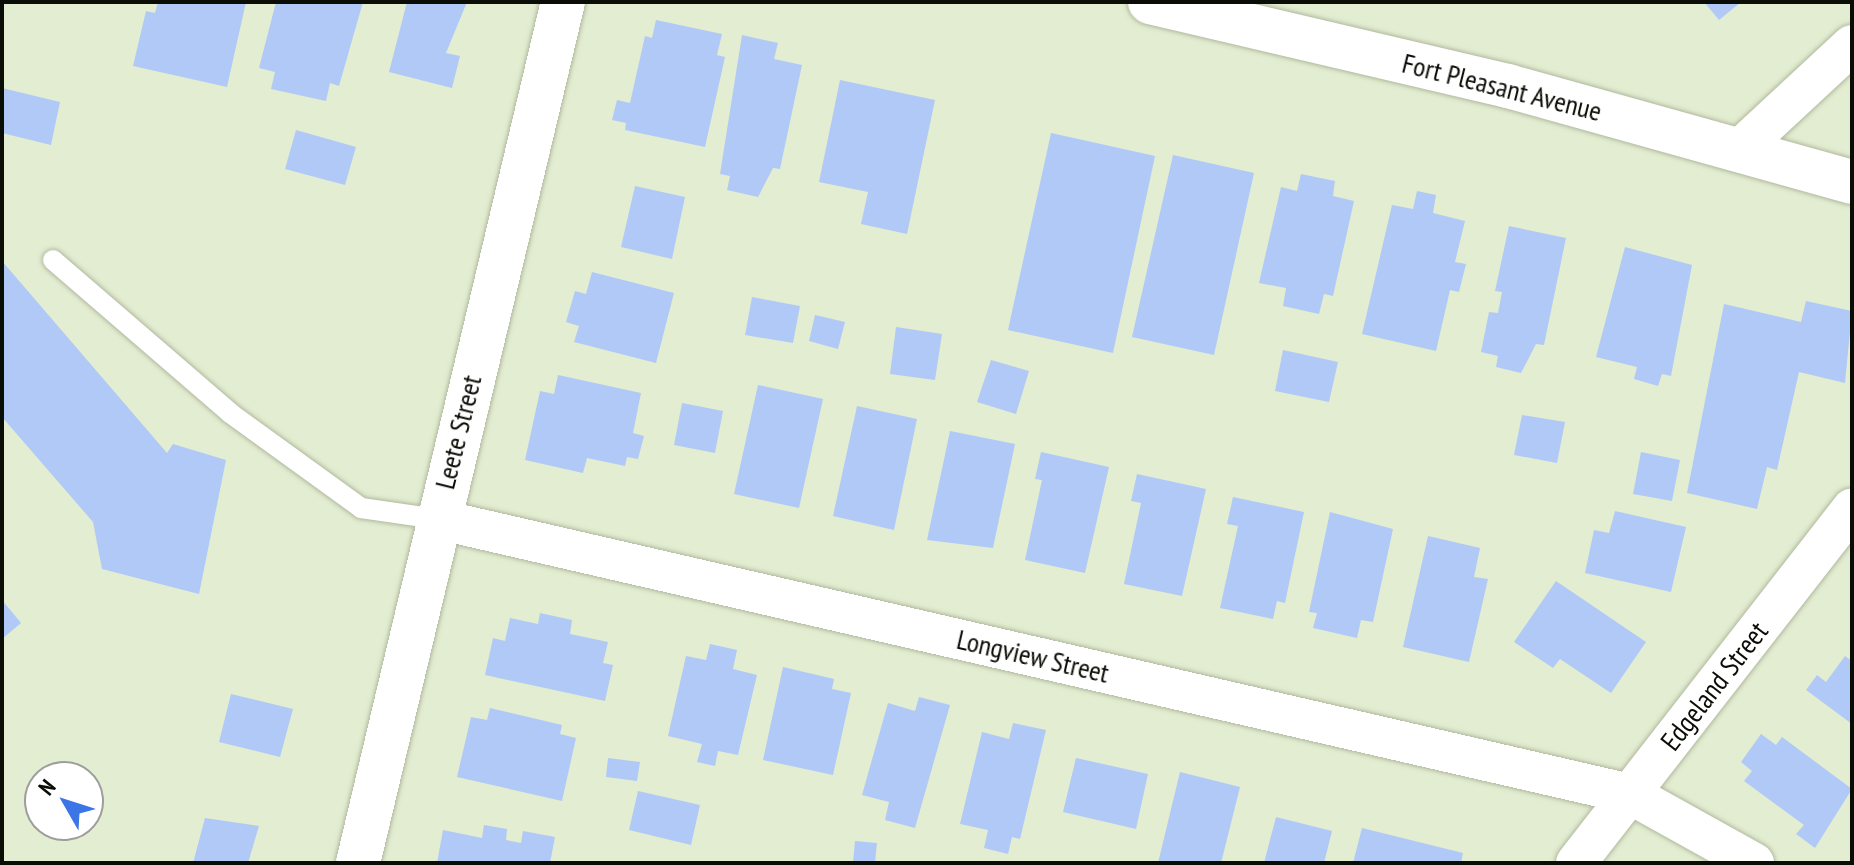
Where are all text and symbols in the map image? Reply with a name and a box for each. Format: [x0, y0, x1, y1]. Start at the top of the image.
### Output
street label: Fort Pleasant Avenue [1398, 46, 1606, 128]
street label: Leete Street [428, 372, 488, 492]
street label: Edgeland Street [1653, 615, 1775, 757]
street label: Longview Street [953, 622, 1113, 690]
north arrow [24, 761, 104, 841]
text: N [32, 774, 62, 801]

